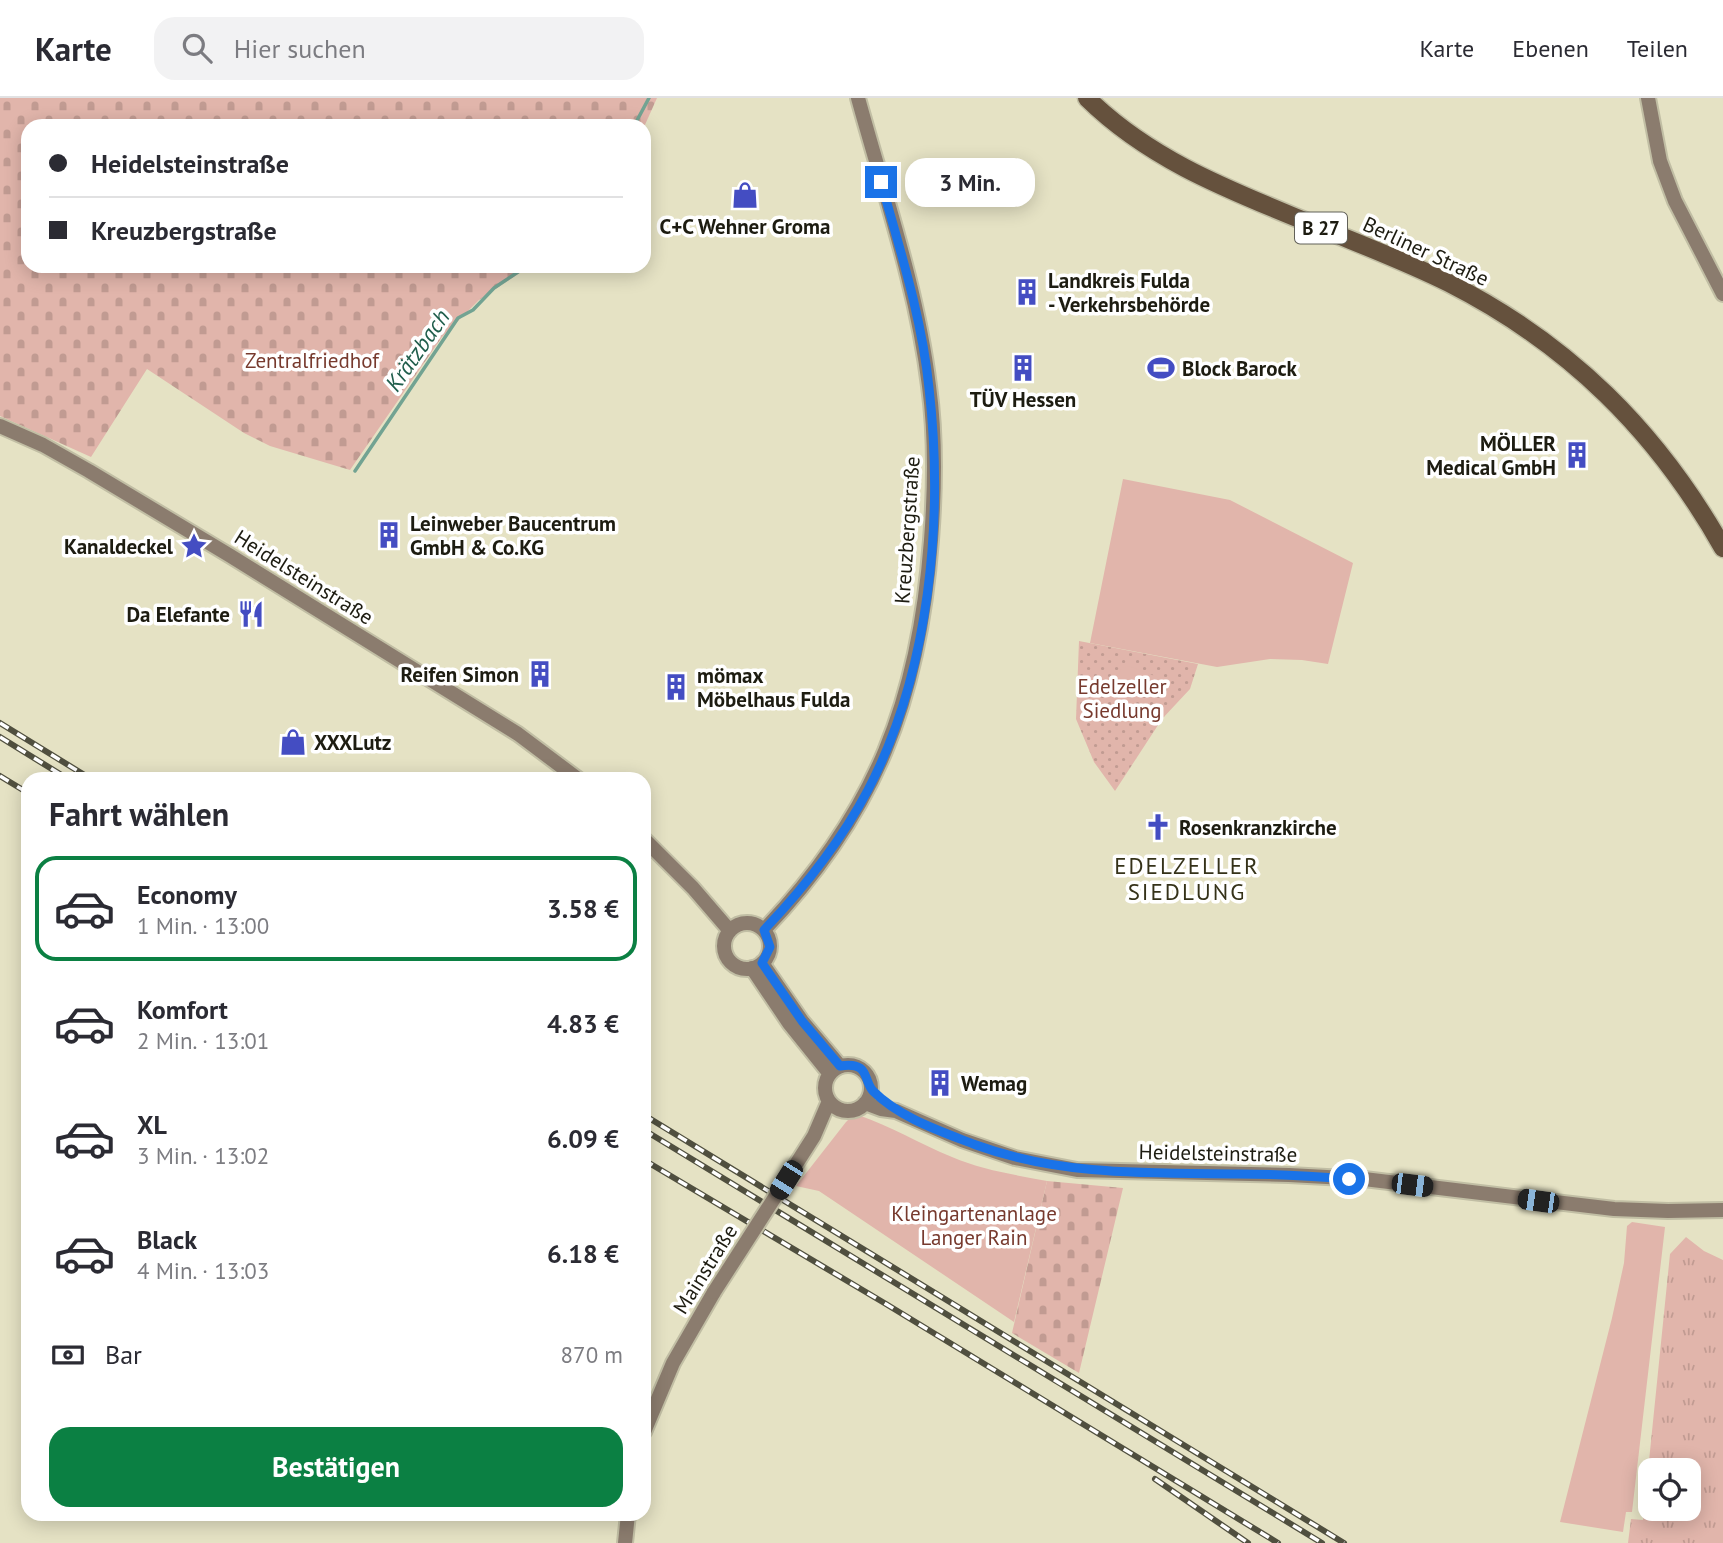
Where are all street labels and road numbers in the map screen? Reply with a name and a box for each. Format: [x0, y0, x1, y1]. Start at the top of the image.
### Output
street label: Berliner Straße [1359, 210, 1493, 292]
road number: B 27 [1295, 212, 1347, 244]
street label: Kreuzbergstraße [888, 455, 926, 605]
street label: Heidelsteinstraße [230, 524, 378, 630]
street label: Heidelsteinstraße [1138, 1138, 1298, 1168]
street label: Mainstraße [667, 1219, 743, 1319]

